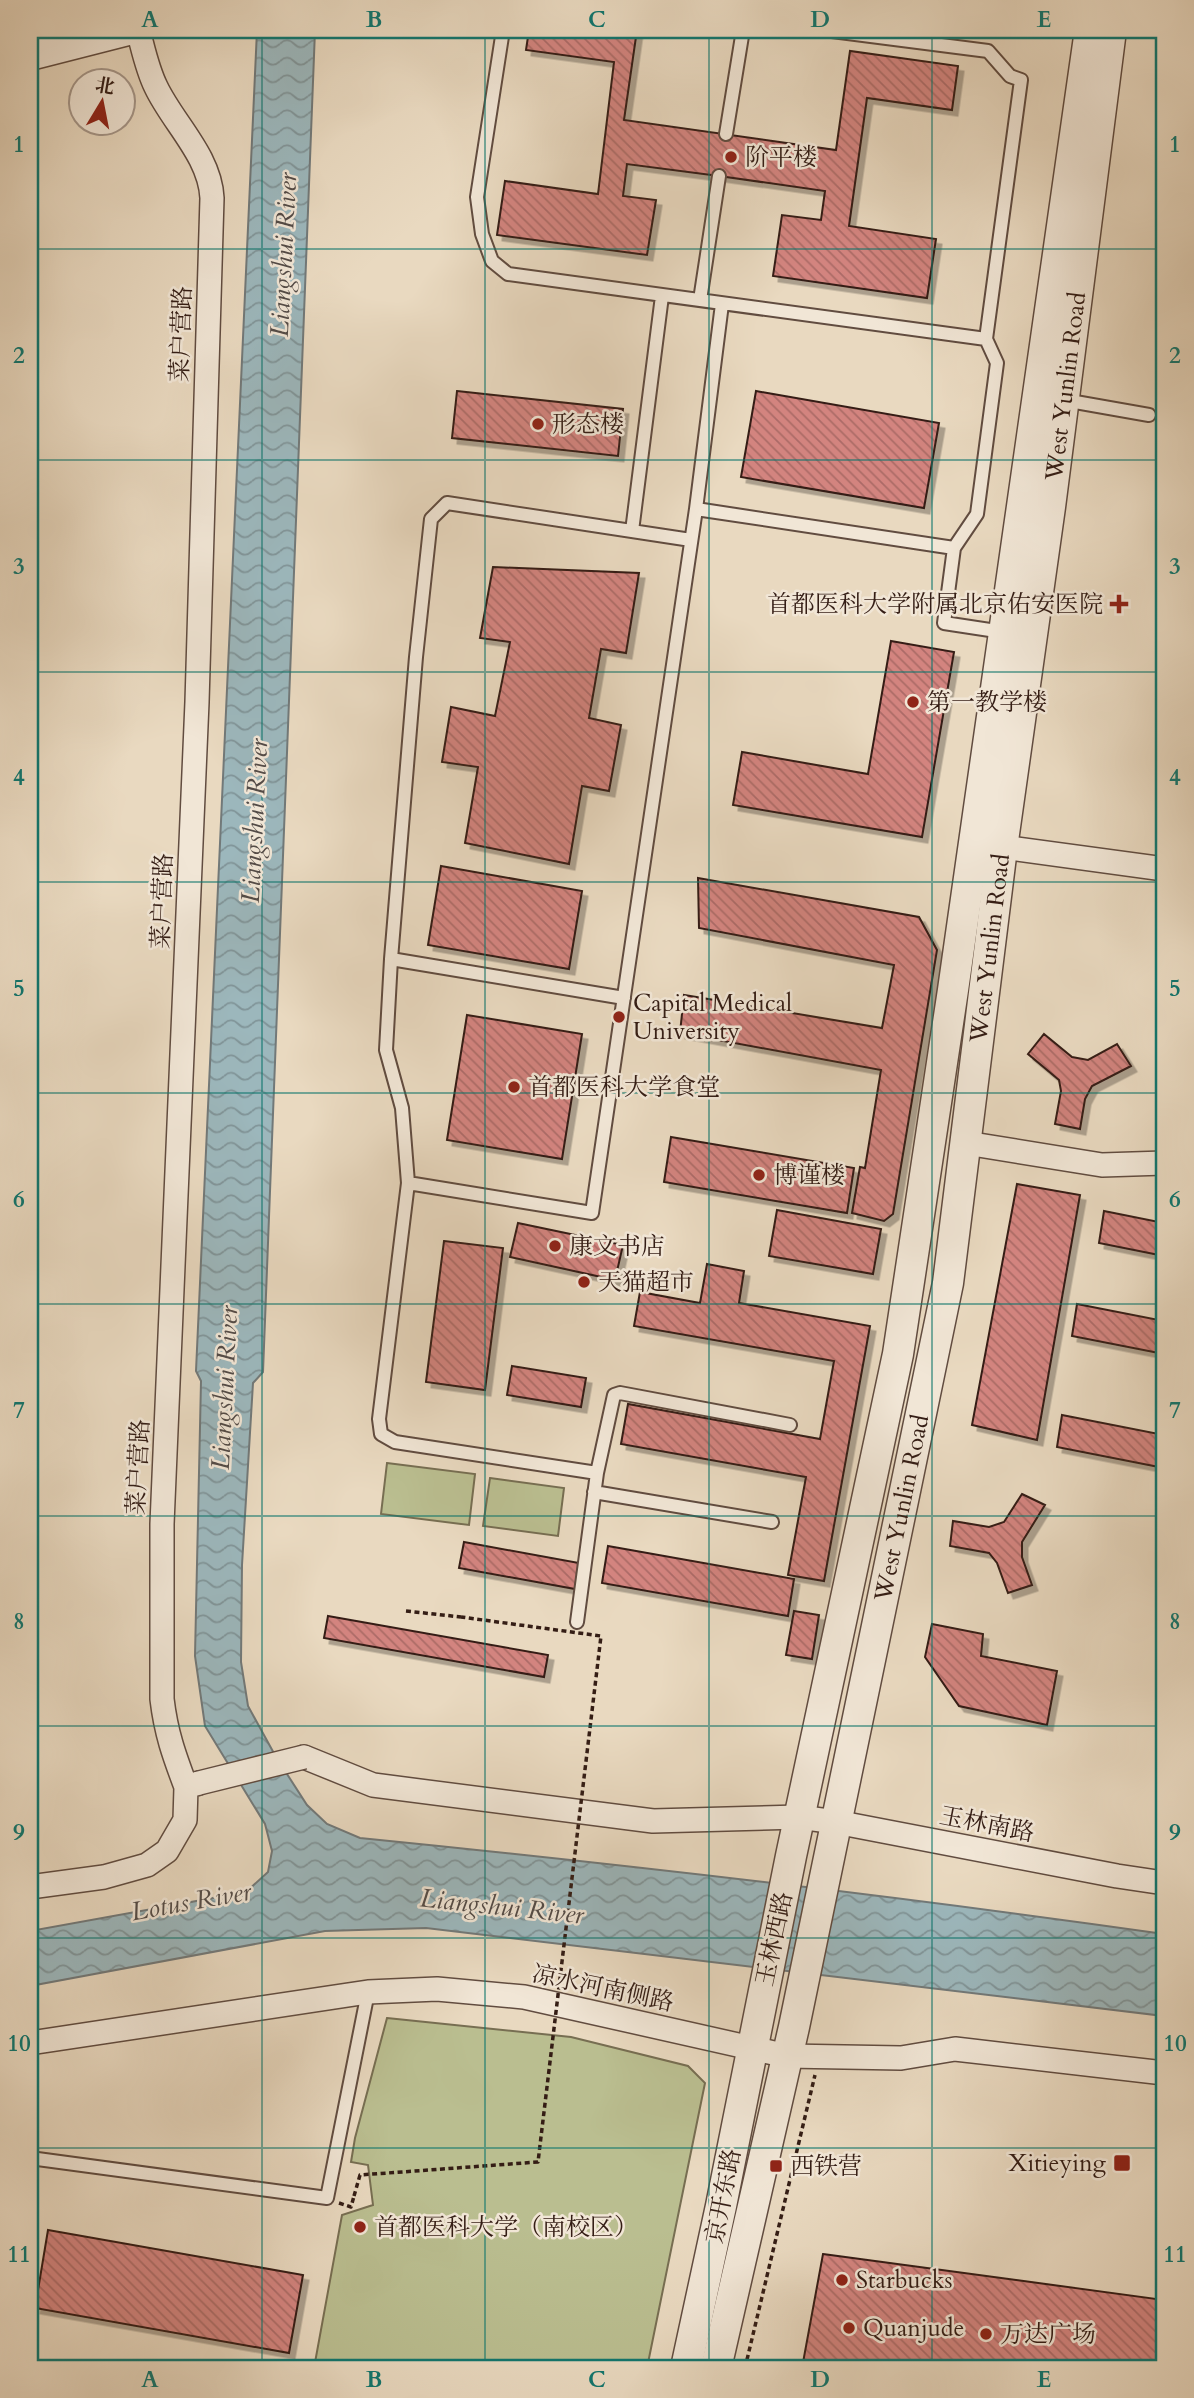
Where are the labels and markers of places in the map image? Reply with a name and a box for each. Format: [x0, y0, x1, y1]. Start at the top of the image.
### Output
place label: 阶平楼 [745, 141, 817, 174]
marker: 阶平楼 [723, 149, 739, 165]
place label: 形态楼 [552, 408, 624, 441]
marker: 形态楼 [530, 416, 546, 432]
place label: 首都医科大学附属北京佑安医院 [767, 588, 1103, 621]
marker: 首都医科大学附属北京佑安医院 [1109, 594, 1129, 614]
place label: 第一教学楼 [927, 686, 1047, 719]
marker: 第一教学楼 [905, 694, 921, 710]
place label: Capital Medical University [633, 987, 792, 1048]
marker: Capital Medical University [611, 1009, 627, 1025]
place label: 首都医科大学食堂 [528, 1071, 720, 1104]
marker: 首都医科大学食堂 [506, 1079, 522, 1095]
place label: 博谨楼 [773, 1159, 845, 1192]
marker: 博谨楼 [751, 1167, 767, 1183]
place label: 康文书店 [569, 1230, 665, 1263]
marker: 康文书店 [547, 1238, 563, 1254]
place label: 天猫超市 [598, 1266, 694, 1299]
marker: 天猫超市 [576, 1274, 592, 1290]
place label: Xitieying [1009, 2147, 1107, 2180]
place label: 西铁营 [790, 2150, 862, 2183]
marker: Xitieying [1112, 2153, 1132, 2173]
marker: 西铁营 [768, 2158, 784, 2174]
place label: 首都医科大学（南校区） [374, 2211, 638, 2244]
marker: 首都医科大学（南校区） [352, 2219, 368, 2235]
place label: Starbucks [856, 2264, 953, 2297]
marker: Starbucks [834, 2272, 850, 2288]
place label: Quanjude [863, 2312, 965, 2345]
place label: 万达广场 [1000, 2318, 1096, 2351]
marker: Quanjude [841, 2320, 857, 2336]
marker: 万达广场 [978, 2326, 994, 2342]

